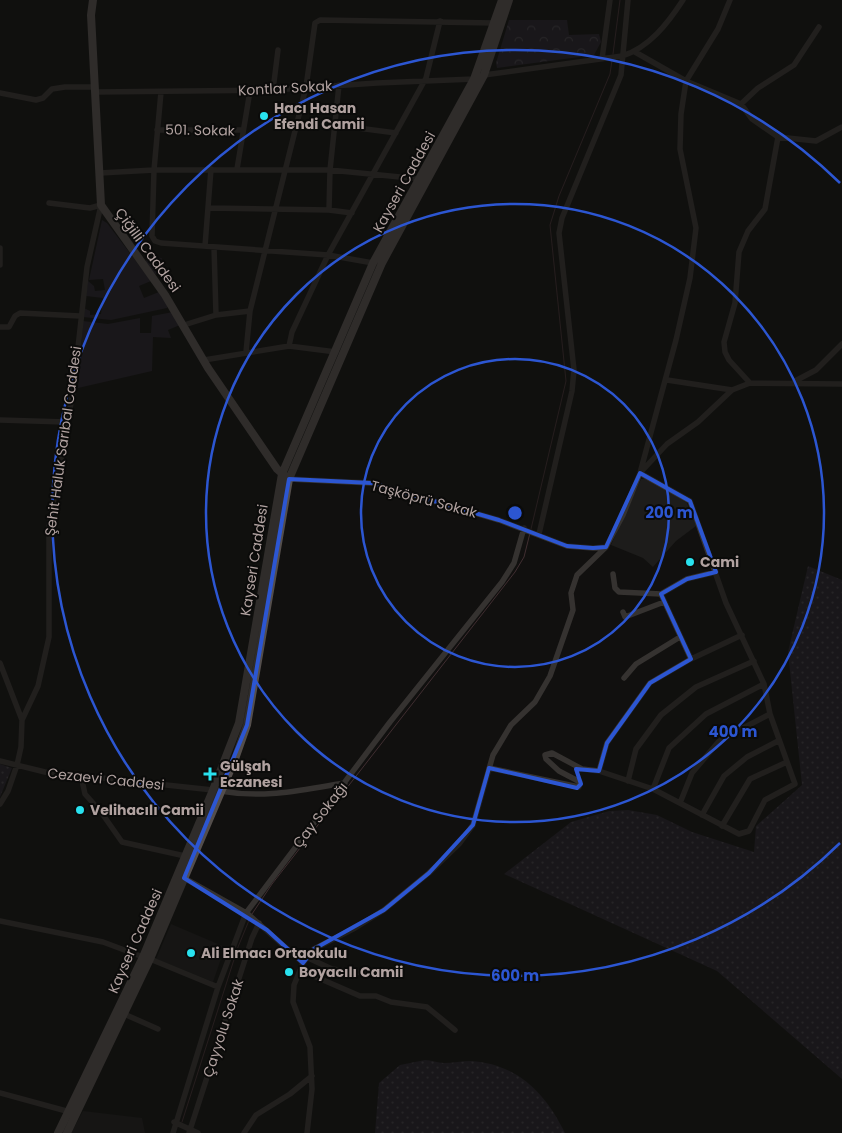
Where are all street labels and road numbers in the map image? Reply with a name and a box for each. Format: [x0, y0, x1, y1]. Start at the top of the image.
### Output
street label: Kontlar Sokak [237, 76, 333, 100]
street label: 501. Sokak [165, 119, 236, 141]
street label: Kayseri Caddesi [368, 128, 440, 236]
street label: Çiğilli Caddesi [111, 204, 185, 296]
street label: Şehit Haluk Sarıbal Caddesi [40, 345, 86, 537]
street label: Taşköprü Sokak [369, 475, 480, 523]
street label: Kayseri Caddesi [235, 503, 273, 617]
street label: Cezaevi Caddesi [46, 763, 166, 795]
street label: Çay Sokağı [288, 778, 352, 852]
street label: Kayseri Caddesi [103, 885, 167, 997]
street label: Çayyolu Sokak [198, 976, 249, 1080]

